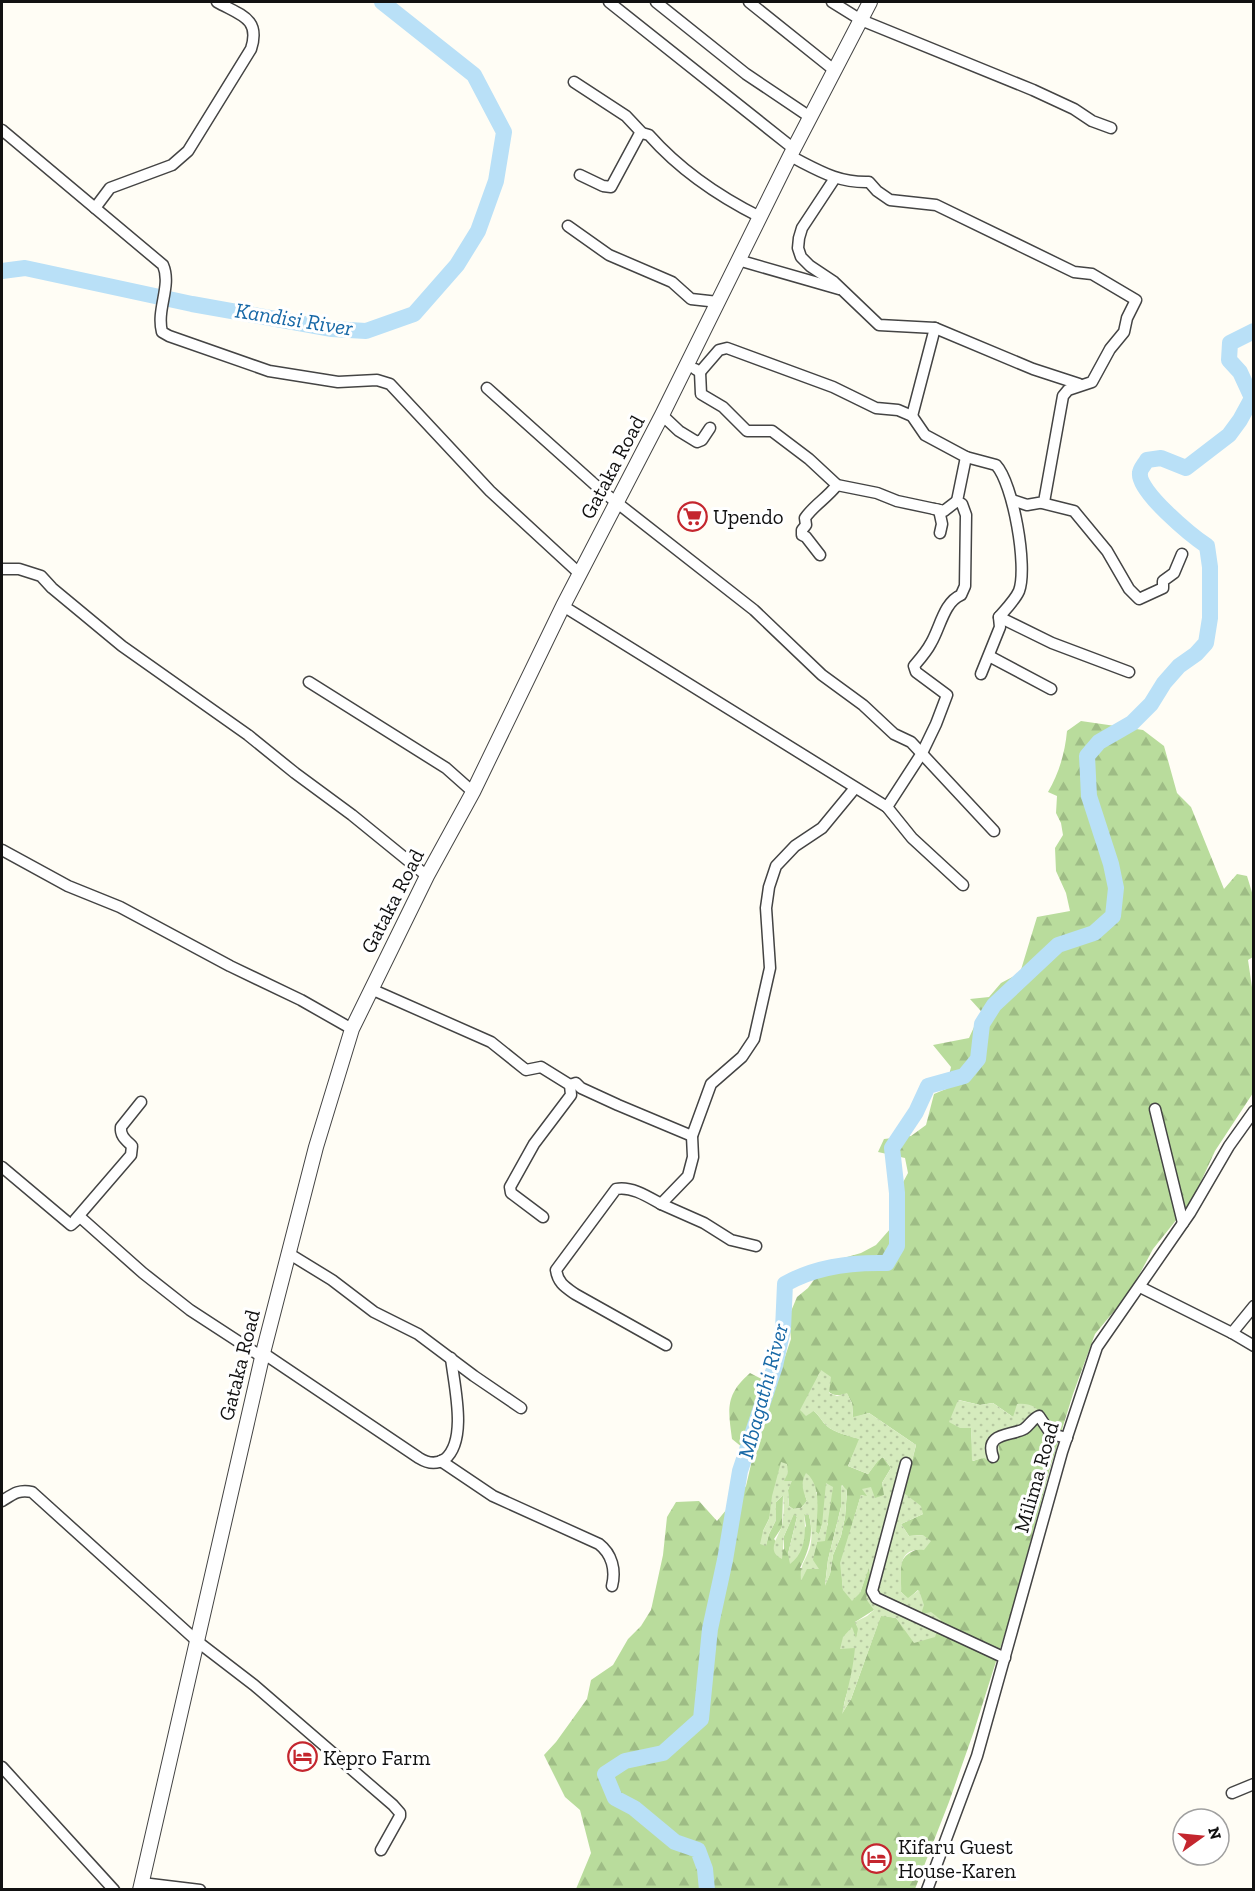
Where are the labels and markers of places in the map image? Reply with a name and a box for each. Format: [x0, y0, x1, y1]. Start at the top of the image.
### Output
supermarket icon: Upendo [676, 500, 708, 532]
place label: Upendo [713, 504, 783, 529]
hotel icon: Kepro Farm [286, 1741, 318, 1773]
place label: Kepro Farm [323, 1745, 430, 1770]
place label: Kifaru Guest House-Karen [898, 1834, 1016, 1883]
hotel icon: Kifaru Guest House-Karen [861, 1842, 893, 1874]

